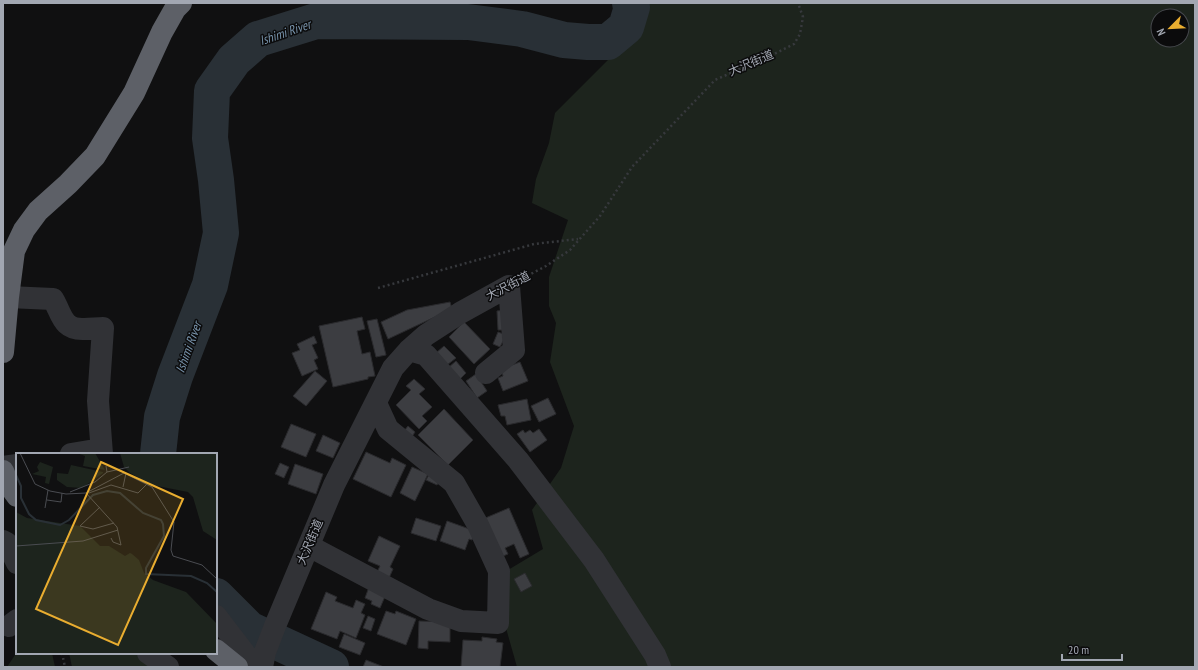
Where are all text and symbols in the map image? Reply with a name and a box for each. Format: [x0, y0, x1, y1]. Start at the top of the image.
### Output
north arrow [1150, 8, 1190, 48]
water label: Ishimi River [257, 15, 315, 49]
text: N [1153, 26, 1168, 38]
street label: 大沢街道 [726, 46, 776, 79]
street label: 大沢街道 [483, 268, 532, 303]
water label: Ishimi River [171, 317, 206, 375]
inset map [16, 453, 217, 654]
street label: 大沢街道 [293, 517, 326, 567]
scale bar [1062, 636, 1122, 662]
text: 20 m [1068, 642, 1089, 657]

